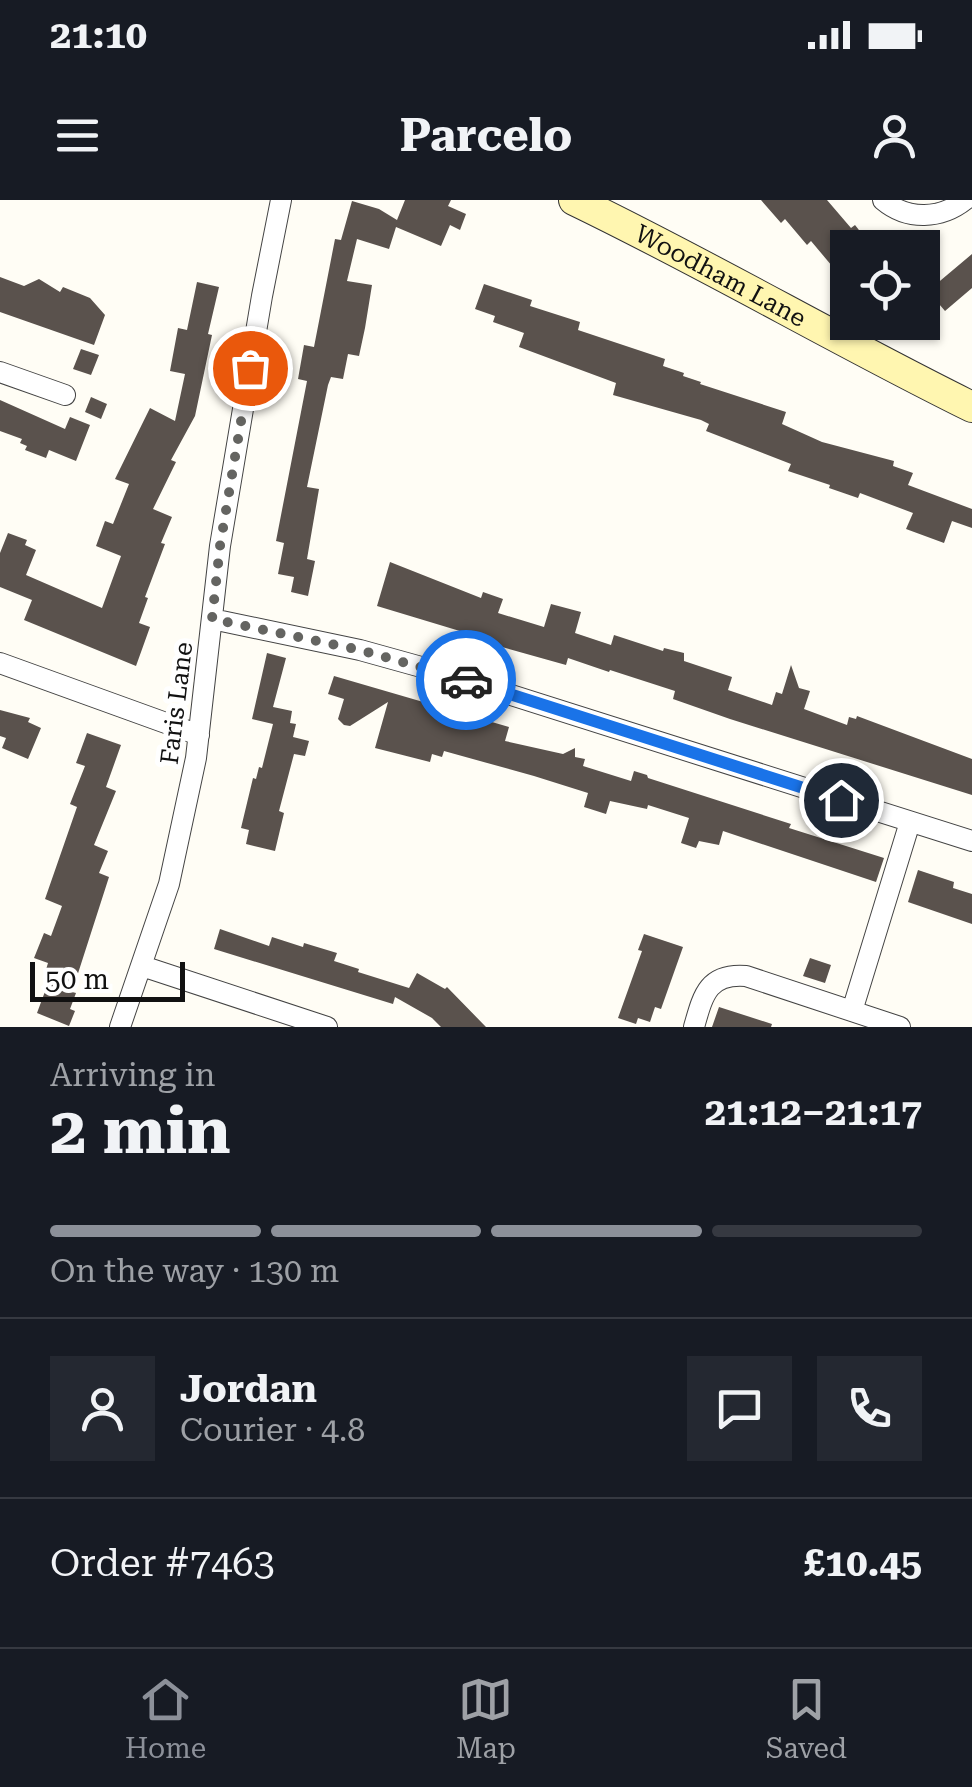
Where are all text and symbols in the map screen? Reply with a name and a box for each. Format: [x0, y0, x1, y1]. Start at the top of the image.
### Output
text: 21:10 [50, 13, 147, 57]
icon: menu [50, 108, 105, 163]
icon: person [867, 108, 922, 163]
text: Parcelo [400, 109, 572, 162]
street label: Woodham Lane [630, 219, 811, 333]
map controls [830, 230, 940, 340]
button: locate [830, 230, 940, 340]
pin [208, 326, 293, 411]
icon: bag [223, 341, 278, 396]
courier [416, 630, 516, 730]
street label: Faris Lane [155, 640, 198, 766]
icon: car [439, 653, 494, 708]
pin [799, 758, 884, 843]
icon: home [814, 773, 869, 828]
scale bar [30, 957, 185, 1001]
text: 50 m [45, 963, 109, 996]
text: Arriving in [50, 1056, 215, 1094]
text: 21:12–21:17 [705, 1090, 922, 1134]
text: 2 min [50, 1093, 231, 1169]
text: On the way · 130 m [50, 1252, 339, 1290]
button: person [50, 1356, 155, 1461]
button: chat [687, 1356, 792, 1461]
button: phone [817, 1356, 922, 1461]
text: Jordan [180, 1367, 317, 1411]
text: Courier · 4.8 [180, 1411, 365, 1449]
text: Order #7463 [50, 1541, 275, 1585]
text: £10.45 [804, 1541, 922, 1585]
tab: Home [125, 1672, 206, 1765]
tab: Map [456, 1672, 516, 1765]
tab: Saved [766, 1672, 847, 1765]

